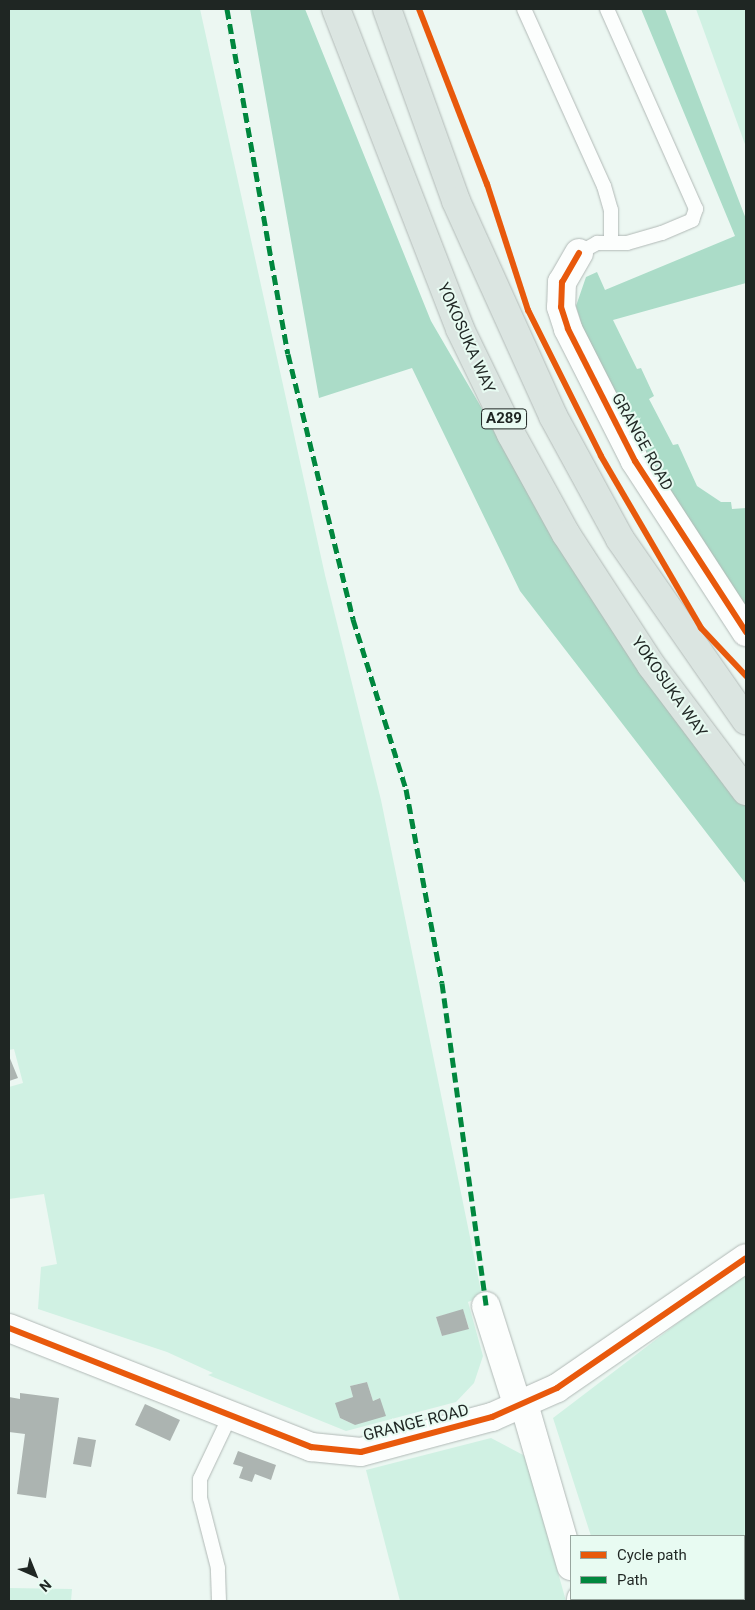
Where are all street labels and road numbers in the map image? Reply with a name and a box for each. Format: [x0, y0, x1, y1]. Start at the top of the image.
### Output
street label: YOKOSUKA WAY [433, 280, 499, 396]
street label: GRANGE ROAD [607, 390, 677, 494]
road number: A289 [480, 406, 528, 432]
street label: YOKOSUKA WAY [627, 633, 711, 741]
street label: GRANGE ROAD [361, 1401, 471, 1445]

